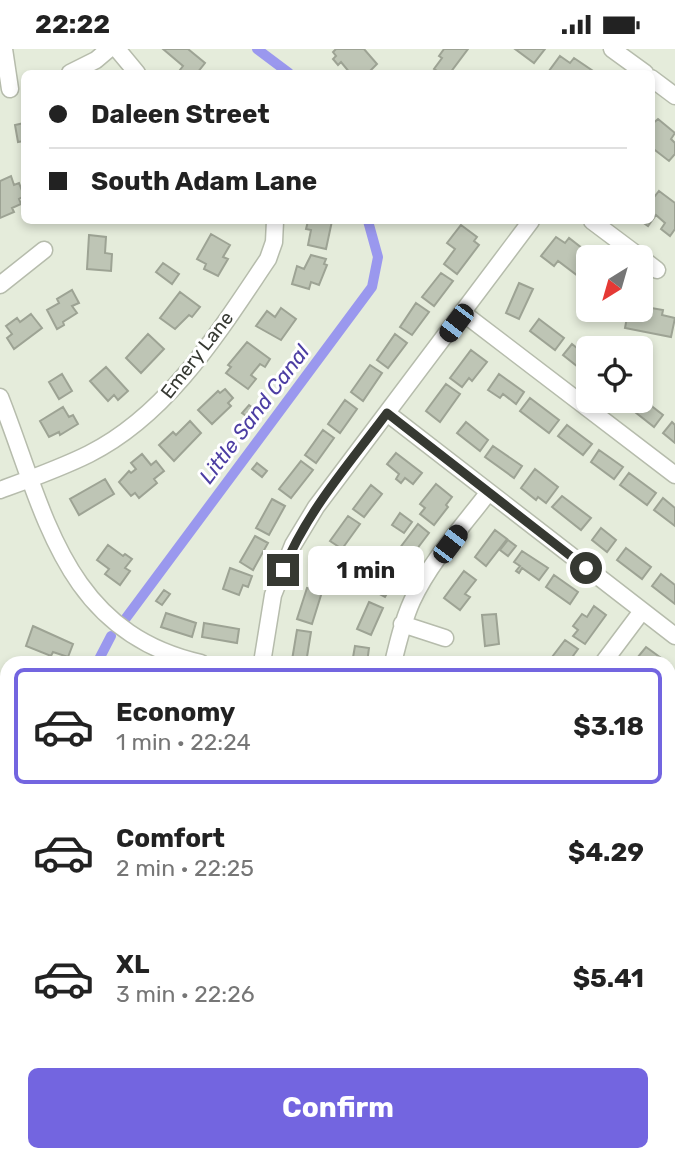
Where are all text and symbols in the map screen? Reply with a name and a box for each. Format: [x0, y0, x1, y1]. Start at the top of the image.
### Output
text: 22:22 [35, 9, 110, 40]
text: Daleen Street [91, 99, 270, 130]
text: South Adam Lane [91, 166, 317, 197]
north arrow [576, 245, 653, 322]
map controls [576, 245, 653, 413]
car [435, 300, 478, 346]
street label: Emery Lane [156, 307, 238, 403]
button: locate [576, 336, 653, 413]
water label: Little Sand Canal [194, 339, 315, 488]
car [429, 521, 472, 567]
callout: 1 min [308, 545, 423, 595]
route start [570, 552, 602, 584]
route end [267, 554, 299, 586]
text: 1 min [337, 556, 395, 584]
icon: car [32, 695, 95, 758]
text: Economy [116, 697, 235, 728]
text: $3.18 [573, 711, 644, 742]
text: 1 min · 22:24 [116, 728, 251, 756]
icon: car [32, 821, 95, 884]
text: Comfort [116, 823, 225, 854]
text: $4.29 [568, 837, 644, 868]
text: 2 min · 22:25 [116, 854, 254, 882]
icon: car [32, 947, 95, 1010]
text: XL [116, 949, 149, 980]
text: $5.41 [573, 963, 644, 994]
text: 3 min · 22:26 [116, 980, 255, 1008]
button: Confirm [28, 1068, 648, 1148]

